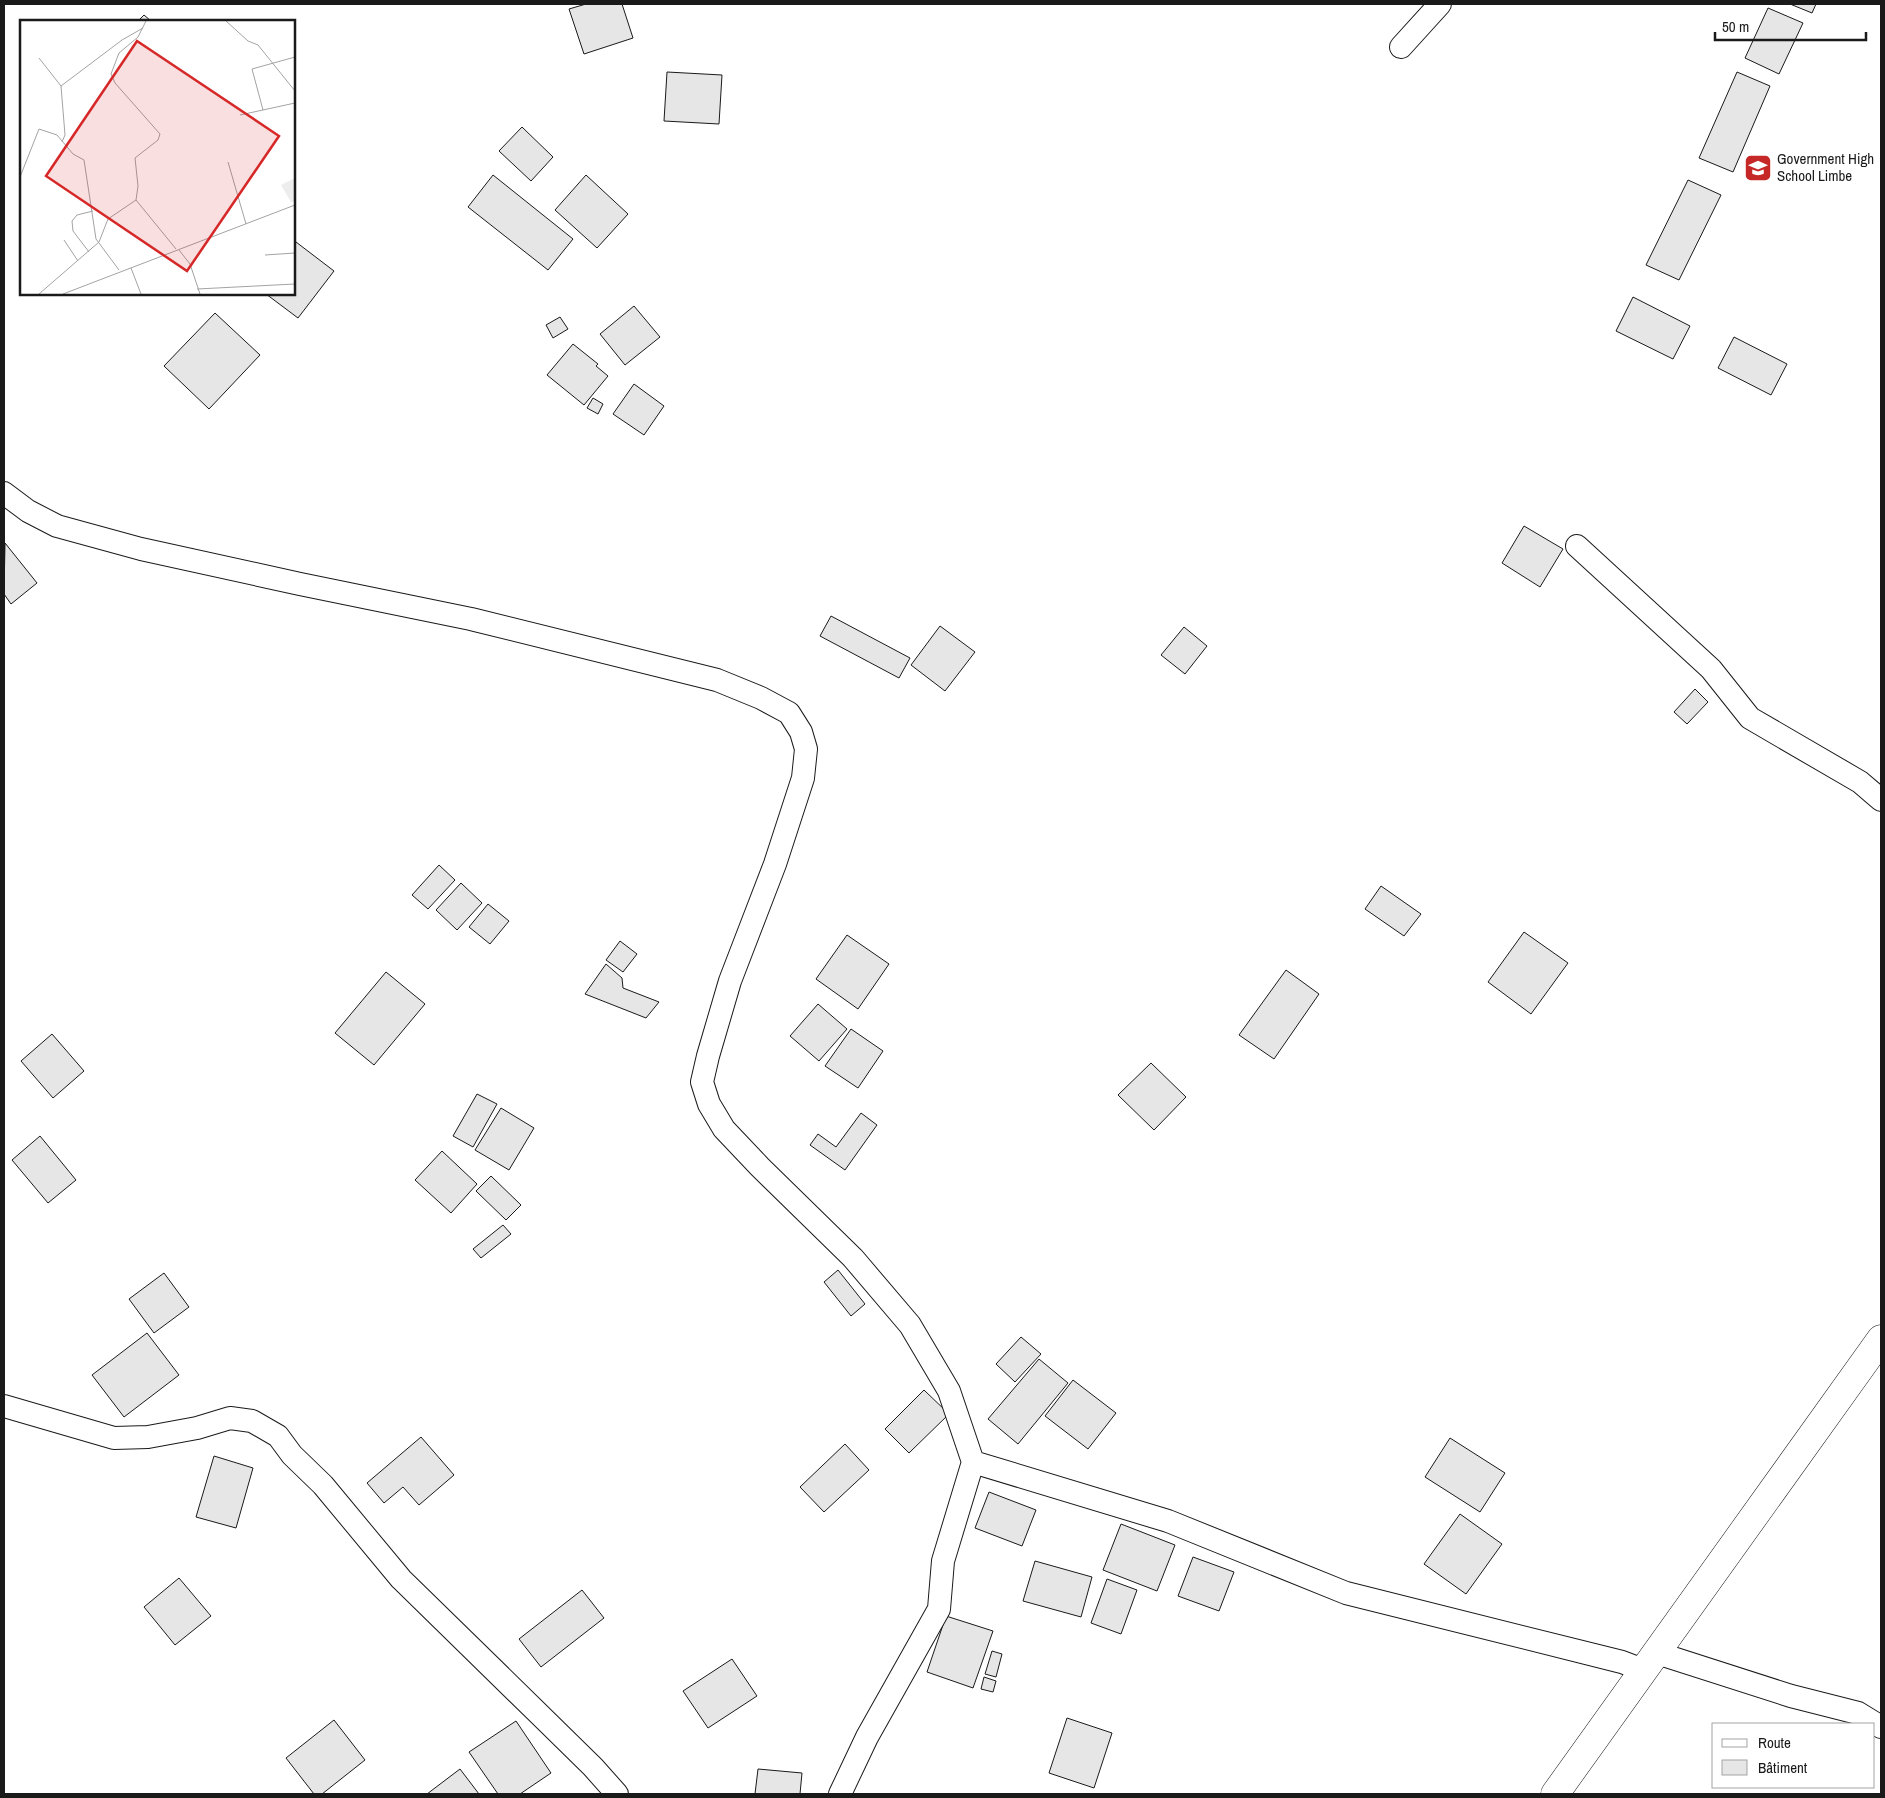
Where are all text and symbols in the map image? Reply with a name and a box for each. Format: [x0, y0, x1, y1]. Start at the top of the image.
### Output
scale bar [1715, 10, 1866, 42]
text: 50 m [1722, 16, 1749, 37]
inset map [20, 20, 295, 295]
place label: Government High School Limbe [1777, 148, 1874, 186]
school or university icon: Government High School Limbe [1743, 153, 1773, 183]
legend [1712, 1723, 1875, 1788]
text: Route [1758, 1732, 1791, 1753]
text: Bâtiment [1758, 1757, 1808, 1778]

